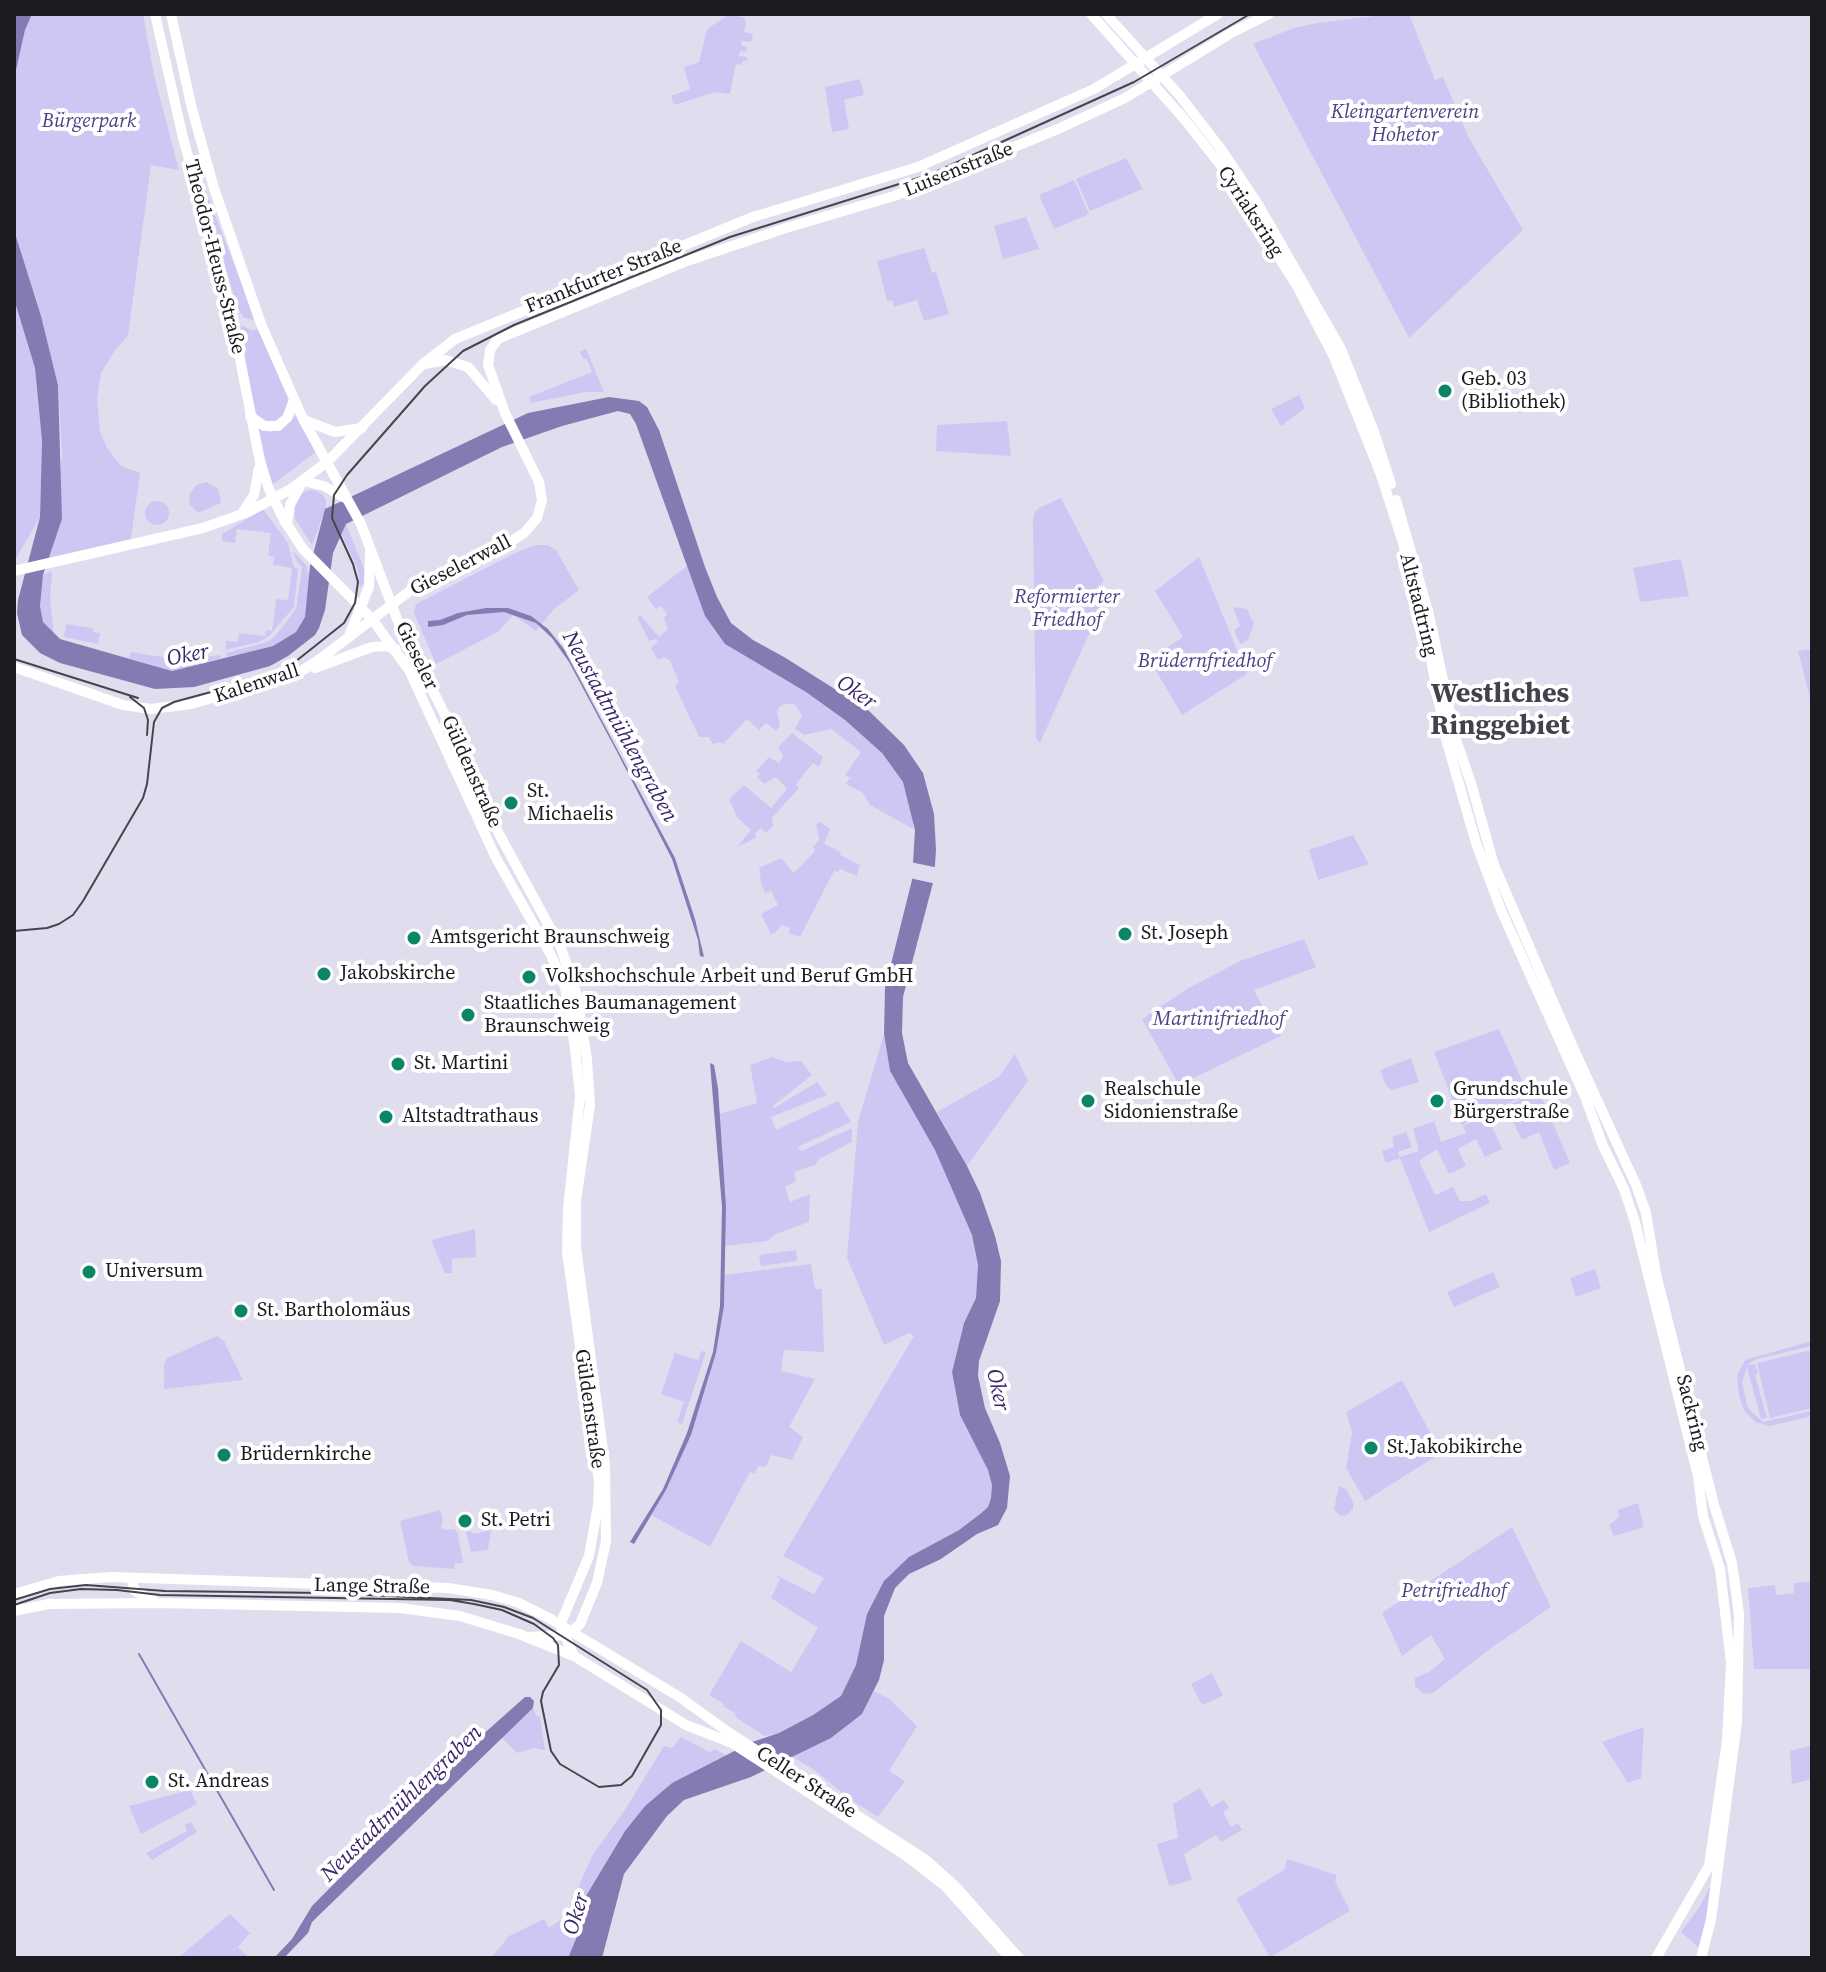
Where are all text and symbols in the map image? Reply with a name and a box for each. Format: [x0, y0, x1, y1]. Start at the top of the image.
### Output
park label: Kleingartenverein Hohetor [1331, 101, 1479, 148]
park label: Bürgerpark [42, 110, 136, 134]
street label: Luisenstraße [901, 137, 1017, 203]
street label: Theodor-Heuss-Straße [178, 157, 250, 357]
street label: Cyriaksring [1212, 162, 1288, 262]
street label: Frankfurter Straße [522, 235, 686, 319]
place label: Geb. 03 (Bibliothek) [1461, 368, 1566, 415]
marker: Geb. 03 (Bibliothek) [1436, 382, 1454, 400]
street label: Gieselerwall [406, 530, 516, 602]
street label: Altstadtring [1394, 551, 1442, 659]
park label: Reformierter Friedhof [1014, 586, 1120, 633]
street label: Gieseler [389, 618, 443, 694]
water label: Neustadtmühlengraben [556, 627, 682, 827]
water label: Oker [165, 639, 211, 673]
park label: Brüdernfriedhof [1138, 650, 1272, 674]
street label: Kalenwall [211, 659, 303, 709]
water label: Oker [831, 670, 881, 716]
district label: Westliches Ringgebiet [1430, 678, 1570, 744]
street label: Güldenstraße [436, 712, 506, 832]
place label: St. Michaelis [527, 780, 613, 827]
marker: St. Michaelis [502, 794, 520, 812]
place label: St. Joseph [1141, 922, 1228, 946]
marker: St. Joseph [1116, 925, 1134, 943]
place label: Amtsgericht Braunschweig [430, 926, 670, 950]
marker: Amtsgericht Braunschweig [405, 929, 423, 947]
place label: Jakobskirche [340, 962, 455, 986]
marker: Jakobskirche [315, 965, 333, 983]
place label: Volkshochschule Arbeit und Beruf GmbH [545, 965, 914, 989]
marker: Volkshochschule Arbeit und Beruf GmbH [520, 968, 538, 986]
place label: Staatliches Baumanagement Braunschweig [484, 992, 736, 1039]
marker: Staatliches Baumanagement Braunschweig [459, 1006, 477, 1024]
park label: Martinifriedhof [1153, 1008, 1285, 1032]
place label: St. Martini [414, 1052, 508, 1076]
marker: St. Martini [389, 1055, 407, 1073]
place label: Realschule Sidonienstraße [1104, 1078, 1239, 1125]
place label: Grundschule Bürgerstraße [1453, 1078, 1569, 1125]
marker: Realschule Sidonienstraße [1079, 1092, 1097, 1110]
marker: Grundschule Bürgerstraße [1428, 1092, 1446, 1110]
place label: Altstadtrathaus [402, 1105, 538, 1129]
marker: Altstadtrathaus [377, 1108, 395, 1126]
place label: Universum [105, 1260, 203, 1284]
marker: Universum [80, 1263, 98, 1281]
place label: St. Bartholomäus [257, 1299, 410, 1323]
marker: St. Bartholomäus [232, 1302, 250, 1320]
street label: Güldenstraße [569, 1348, 609, 1470]
water label: Oker [980, 1367, 1014, 1413]
street label: Sackring [1670, 1372, 1712, 1454]
place label: St.Jakobikirche [1387, 1436, 1522, 1460]
marker: St.Jakobikirche [1362, 1439, 1380, 1457]
place label: Brüdernkirche [240, 1443, 372, 1467]
marker: Brüdernkirche [215, 1446, 233, 1464]
place label: St. Petri [481, 1509, 551, 1533]
marker: St. Petri [456, 1512, 474, 1530]
street label: Lange Straße [314, 1574, 430, 1600]
park label: Petrifriedhof [1401, 1580, 1507, 1604]
water label: Neustadtmühlengraben [316, 1720, 488, 1888]
street label: Celler Straße [751, 1742, 861, 1824]
place label: St. Andreas [168, 1770, 269, 1794]
marker: St. Andreas [143, 1773, 161, 1791]
water label: Oker [558, 1890, 596, 1938]

